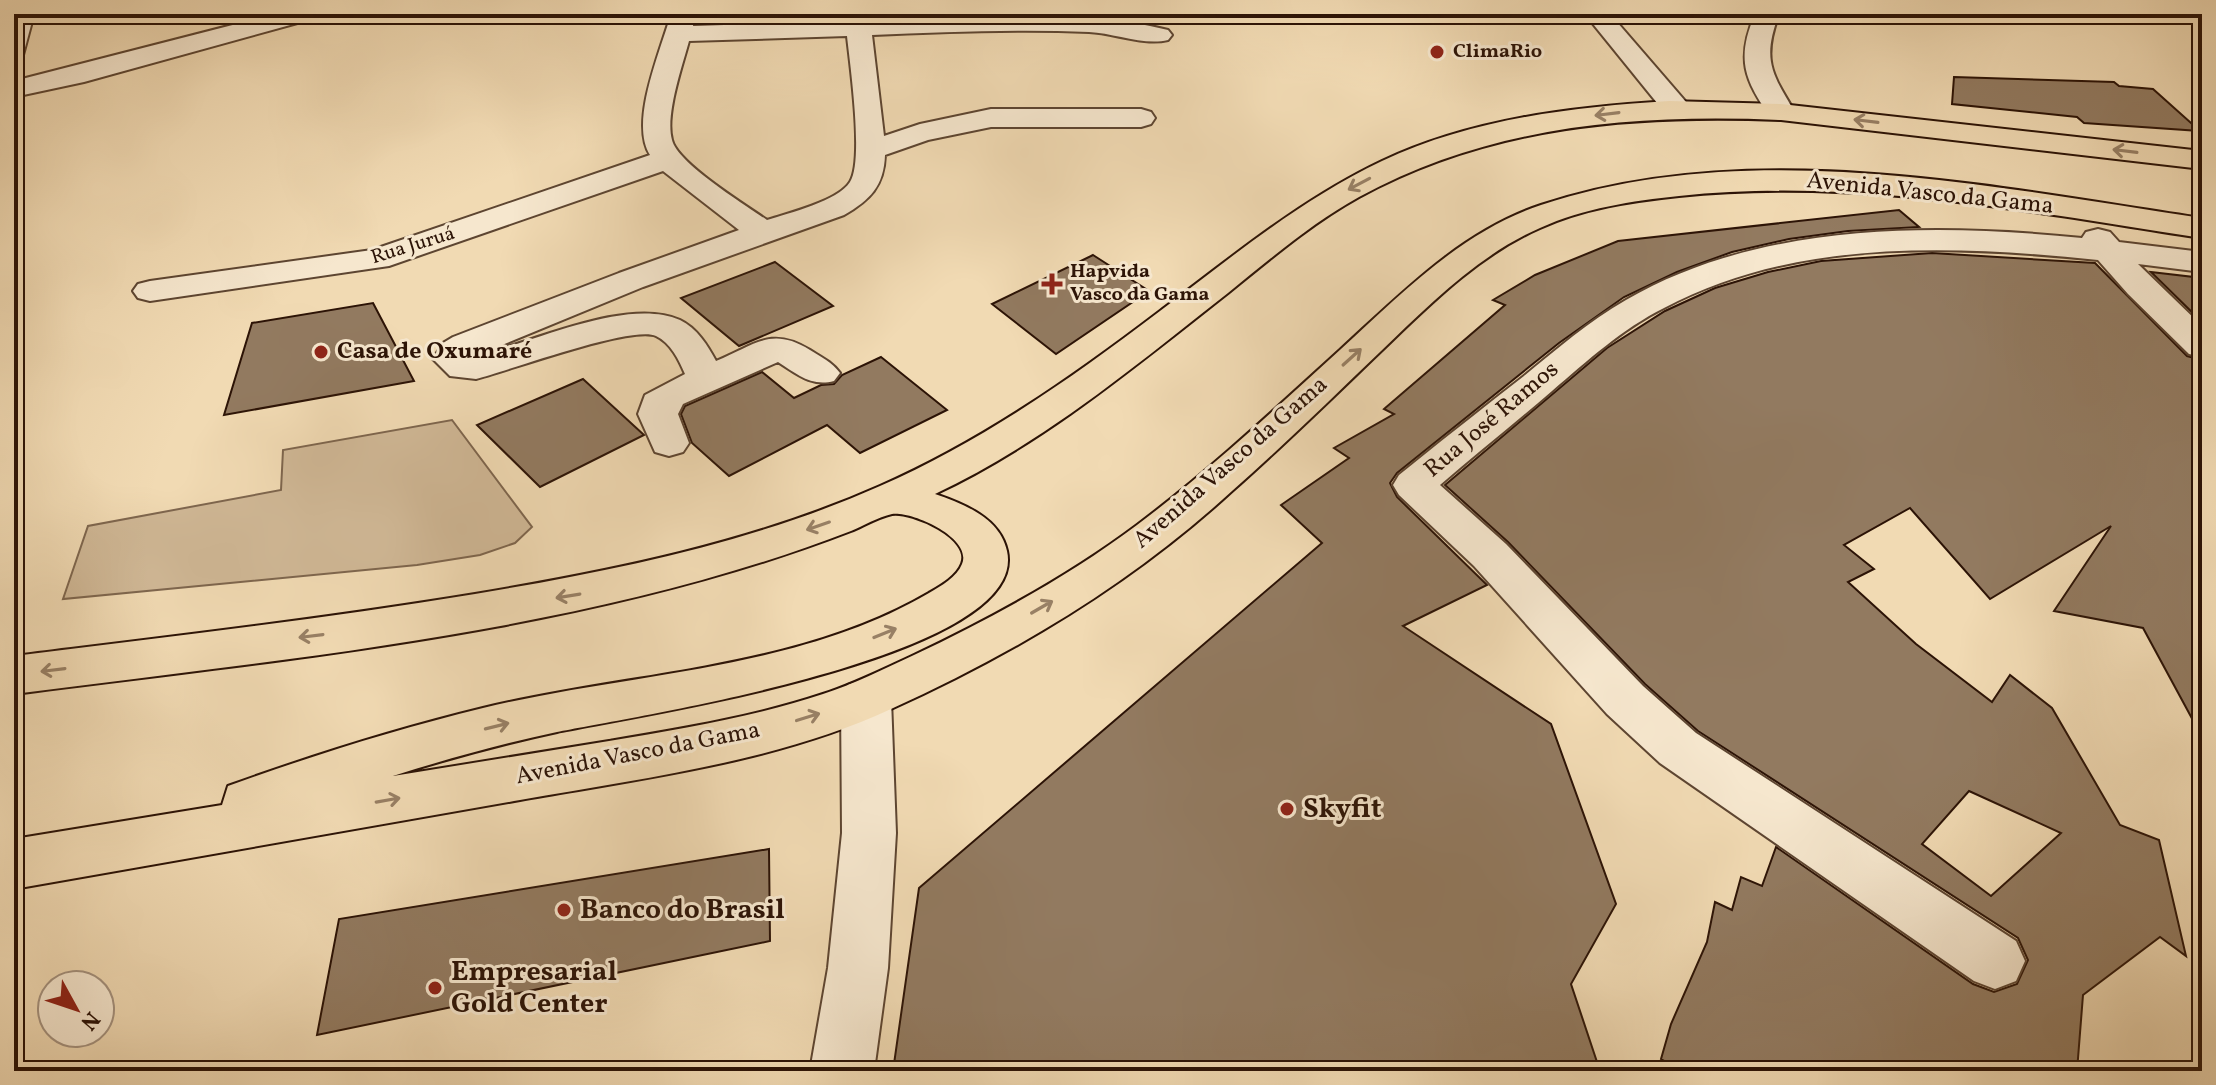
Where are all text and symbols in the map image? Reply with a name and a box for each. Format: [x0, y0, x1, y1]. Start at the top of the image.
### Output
place label: ClimaRio [1453, 38, 1542, 66]
marker: ClimaRio [1428, 43, 1446, 61]
one-way arrow [1594, 106, 1621, 121]
one-way arrow [1853, 114, 1880, 129]
one-way arrow [2112, 144, 2138, 159]
street label: Avenida Vasco da Gama [1805, 164, 2055, 224]
one-way arrow [1348, 177, 1371, 193]
street label: Rua Juruá [368, 220, 458, 272]
place label: Hapvida Vasco da Gama [1070, 258, 1210, 309]
marker: Hapvida Vasco da Gama [1041, 273, 1063, 295]
place label: Casa de Oxumaré [337, 335, 532, 369]
marker: Casa de Oxumaré [312, 343, 330, 361]
one-way arrow [1342, 348, 1362, 366]
street label: Rua José Ramos [1417, 353, 1567, 487]
street label: Avenida Vasco da Gama [1126, 369, 1336, 557]
one-way arrow [806, 520, 831, 535]
one-way arrow [556, 589, 581, 604]
one-way arrow [1030, 599, 1053, 615]
one-way arrow [872, 625, 897, 640]
one-way arrow [299, 629, 324, 644]
one-way arrow [41, 663, 67, 678]
one-way arrow [795, 709, 820, 724]
street label: Avenida Vasco da Gama [513, 714, 763, 794]
one-way arrow [484, 718, 509, 733]
place label: Skyfit [1303, 790, 1381, 829]
one-way arrow [375, 792, 400, 807]
marker: Skyfit [1278, 800, 1296, 818]
place label: Banco do Brasil [580, 891, 785, 930]
marker: Banco do Brasil [555, 901, 573, 919]
place label: Empresarial Gold Center [451, 953, 617, 1024]
north arrow [36, 969, 116, 1049]
marker: Empresarial Gold Center [426, 979, 444, 997]
text: N [72, 1004, 106, 1036]

